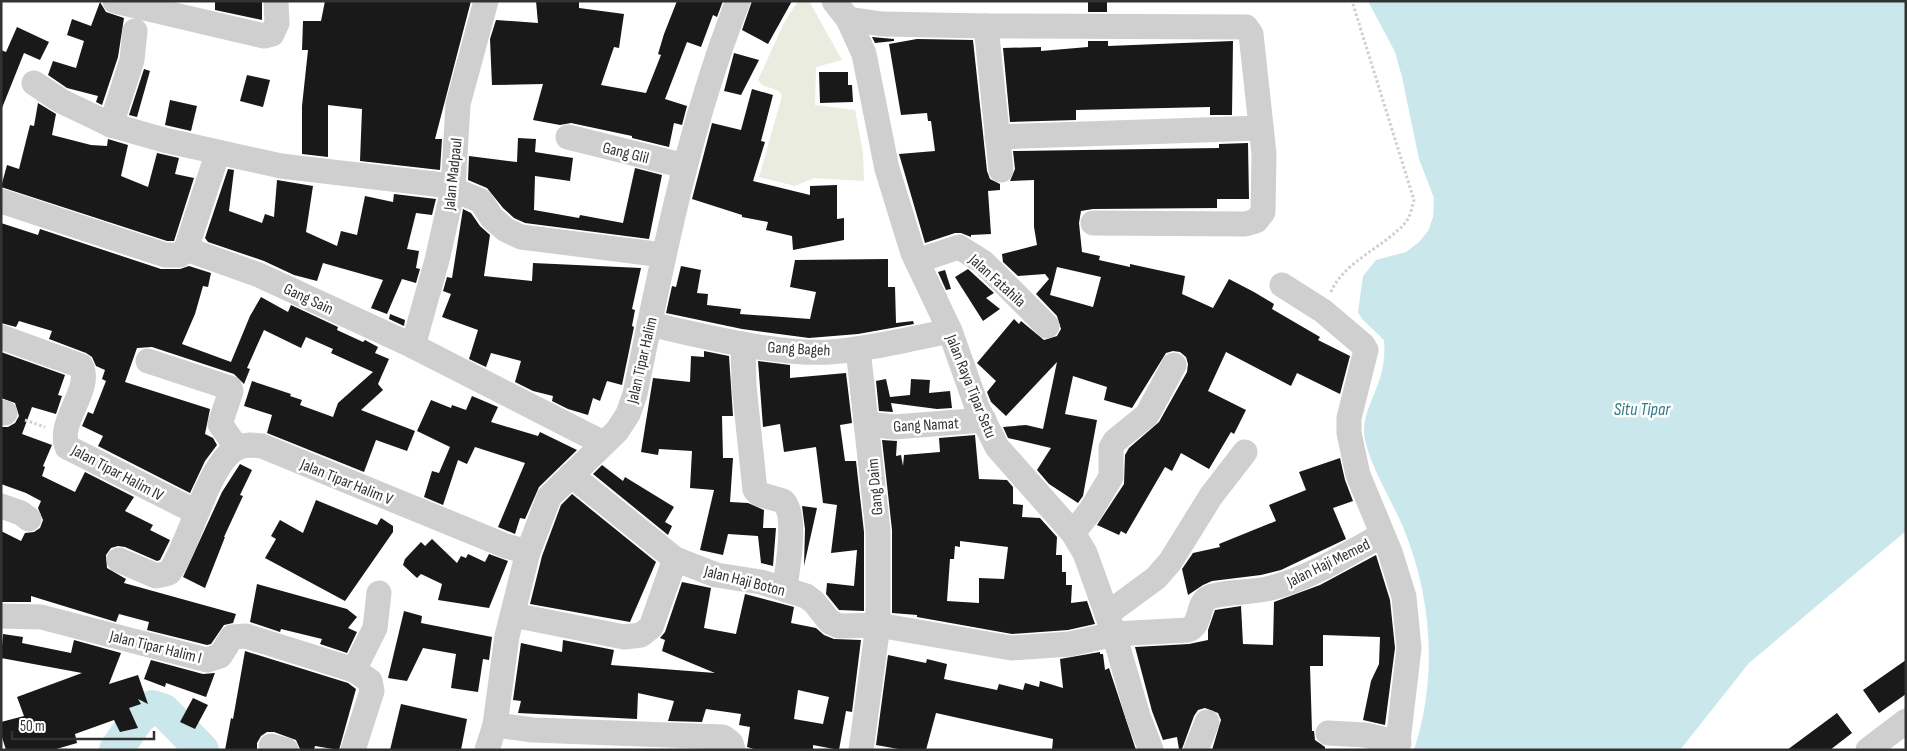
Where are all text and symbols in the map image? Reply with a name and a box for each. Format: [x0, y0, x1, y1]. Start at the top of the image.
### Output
street label: Jalan Madpaul [440, 137, 467, 212]
street label: Gang Glil [600, 139, 651, 168]
street label: Jalan Fatahila [964, 250, 1029, 312]
street label: Gang Sain [280, 280, 336, 319]
street label: Jalan Tipar Halim [623, 315, 662, 406]
street label: Jalan Raya Tipar Setu [941, 331, 1000, 441]
street label: Gang Bageh [767, 338, 831, 361]
water label: Situ Tipar [1614, 399, 1671, 420]
street label: Gang Namat [893, 414, 959, 437]
street label: Jalan Tipar Halim IV [67, 441, 167, 506]
street label: Jalan Tipar Halim V [297, 455, 396, 510]
street label: Gang Daim [864, 458, 887, 516]
street label: Jalan Haji Memed [1283, 535, 1373, 592]
street label: Jalan Haji Boton [701, 562, 787, 601]
street label: Jalan Tipar Halim I [107, 627, 204, 668]
scale bar [12, 708, 155, 740]
text: 50 m [20, 717, 45, 736]

